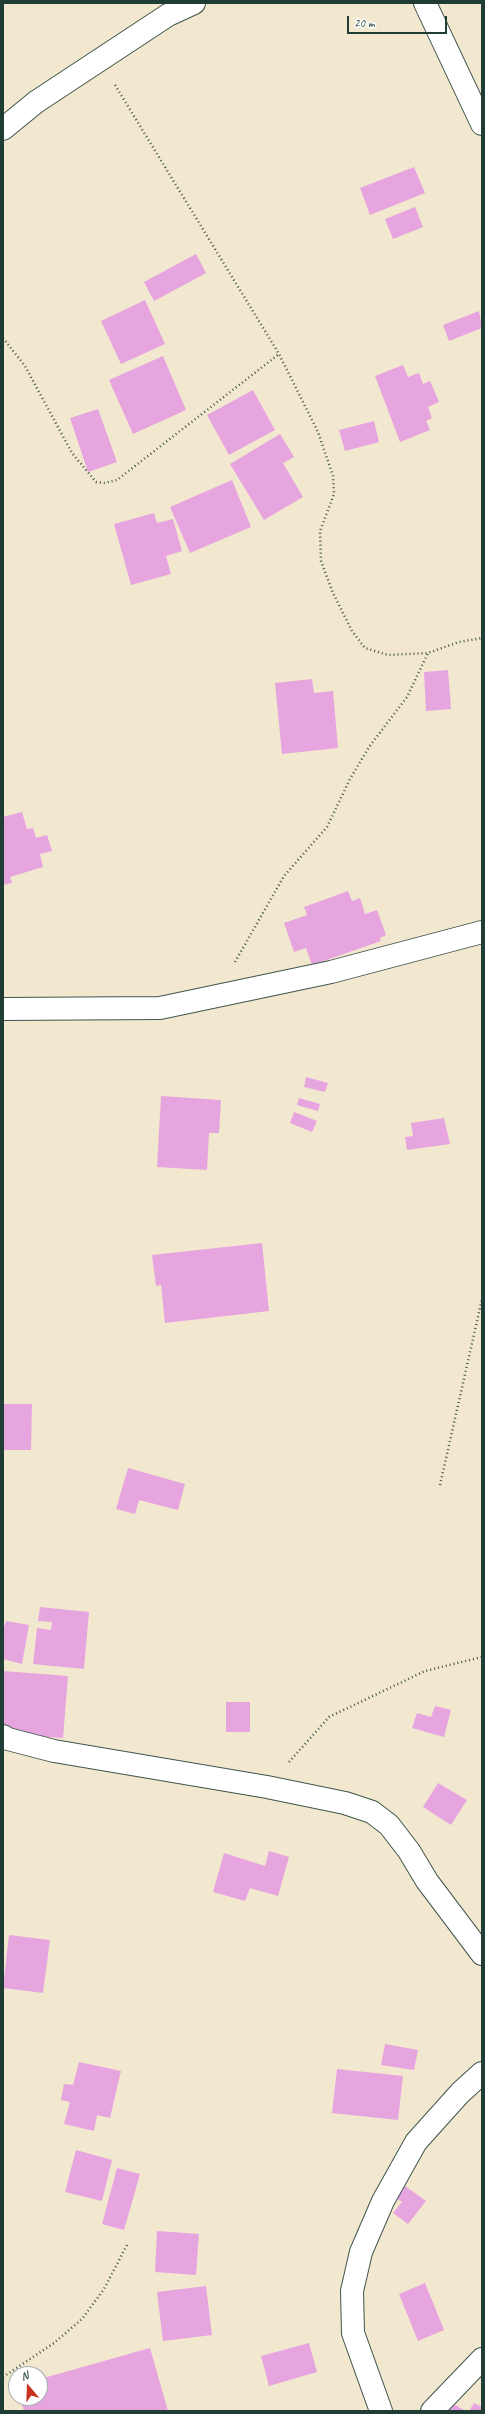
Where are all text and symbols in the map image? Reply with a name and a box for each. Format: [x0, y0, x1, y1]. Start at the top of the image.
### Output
scale bar [349, 8, 449, 34]
text: 20 m [354, 15, 374, 31]
north arrow [8, 2366, 48, 2406]
text: N [19, 2368, 30, 2383]

